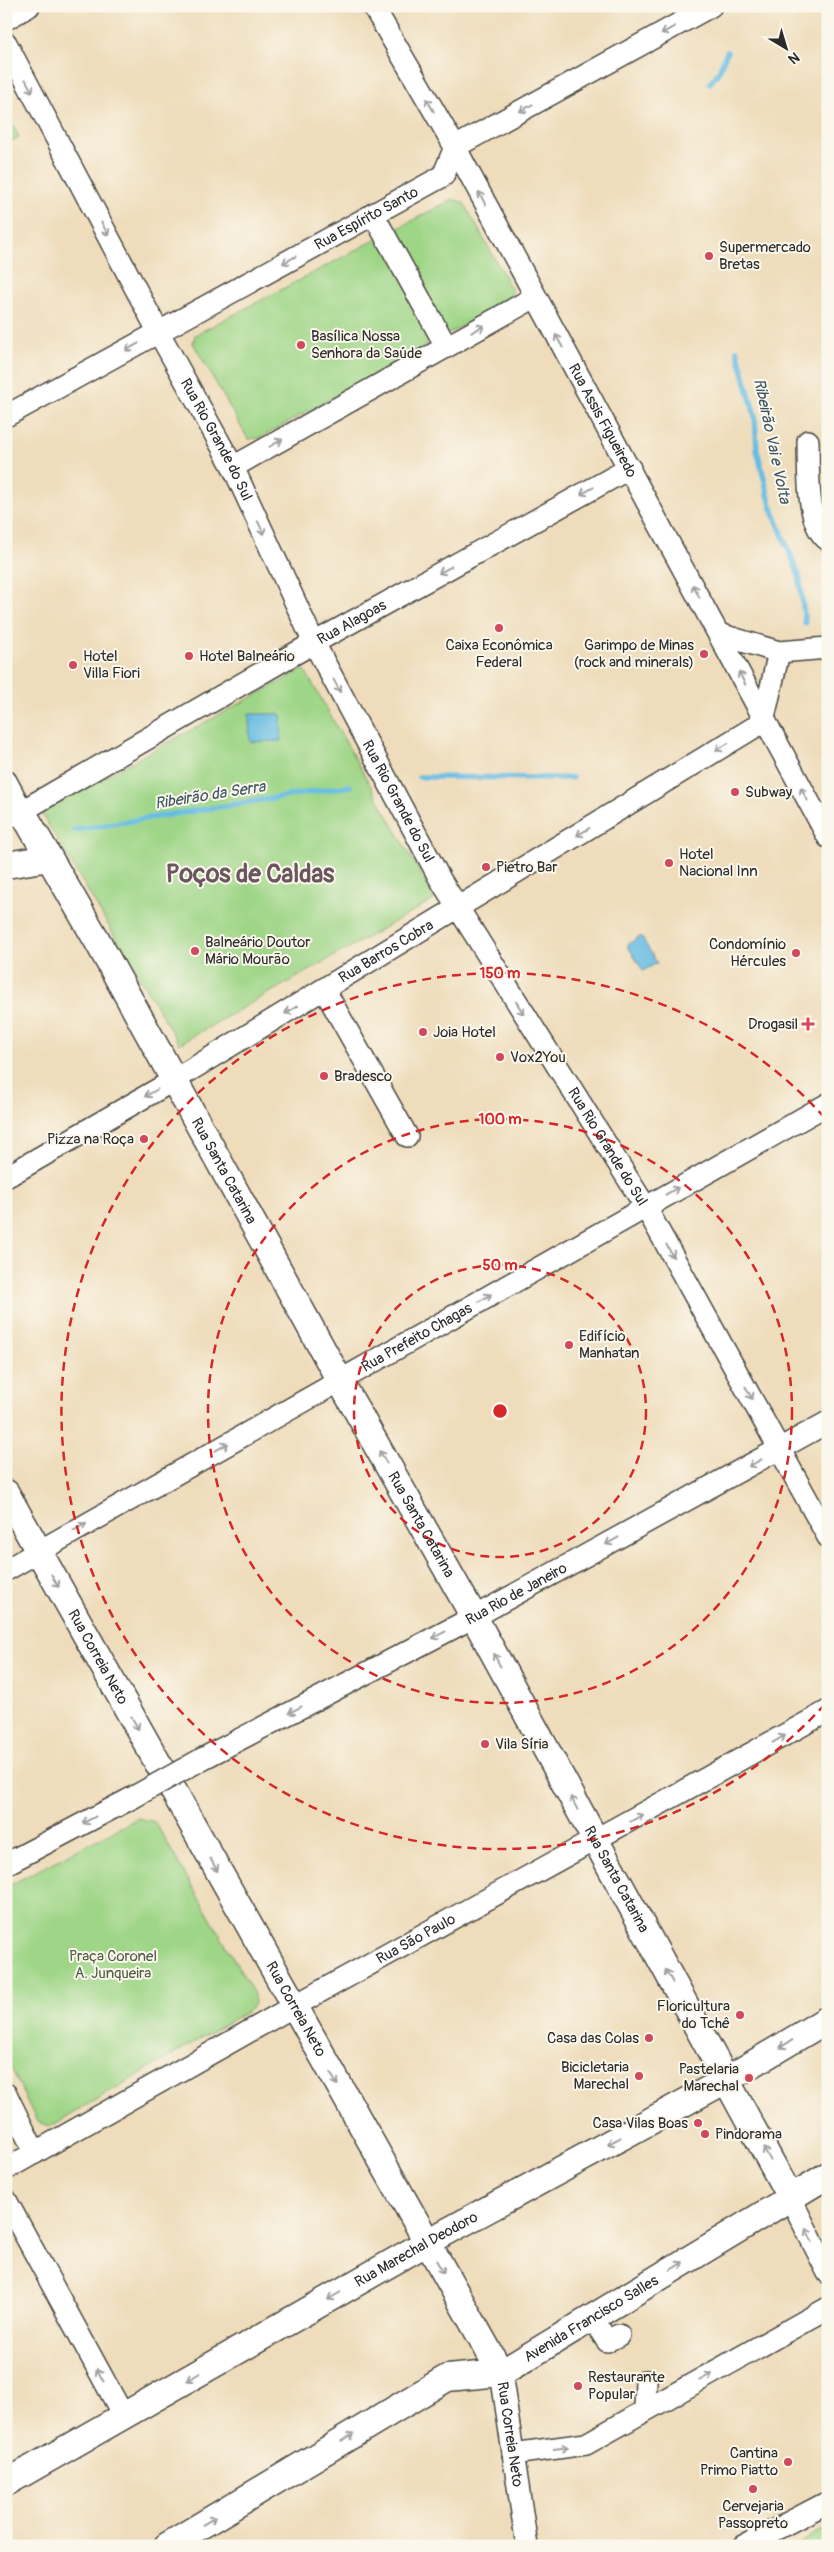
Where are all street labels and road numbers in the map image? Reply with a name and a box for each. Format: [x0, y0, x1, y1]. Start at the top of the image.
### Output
street label: Rua Espírito Santo [311, 182, 421, 254]
street label: Rua Assis Figueiredo [564, 360, 641, 481]
street label: Rua Rio Grande do Sul [176, 375, 257, 504]
street label: Rua Alagoas [314, 595, 390, 649]
street label: Rua Rio Grande do Sul [358, 737, 439, 866]
street label: Rua Barros Cobra [335, 915, 437, 987]
street label: Rua Rio Grande do Sul [564, 1084, 652, 1209]
street label: Rua Santa Catarina [187, 1114, 261, 1227]
street label: Rua Prefeito Chagas [358, 1298, 476, 1376]
street label: Rua Santa Catarina [384, 1468, 459, 1581]
street label: Rua Rio de Janeiro [462, 1558, 570, 1629]
street label: Rua Correia Neto [64, 1606, 132, 1708]
street label: Rua Santa Catarina [580, 1823, 654, 1936]
street label: Rua São Paulo [373, 1909, 459, 1968]
street label: Rua Correia Neto [262, 1958, 331, 2060]
street label: Rua Marechal Deodoro [351, 2207, 481, 2291]
street label: Avenida Francisco Salles [520, 2270, 662, 2366]
street label: Rua Correia Neto [493, 2380, 528, 2488]

